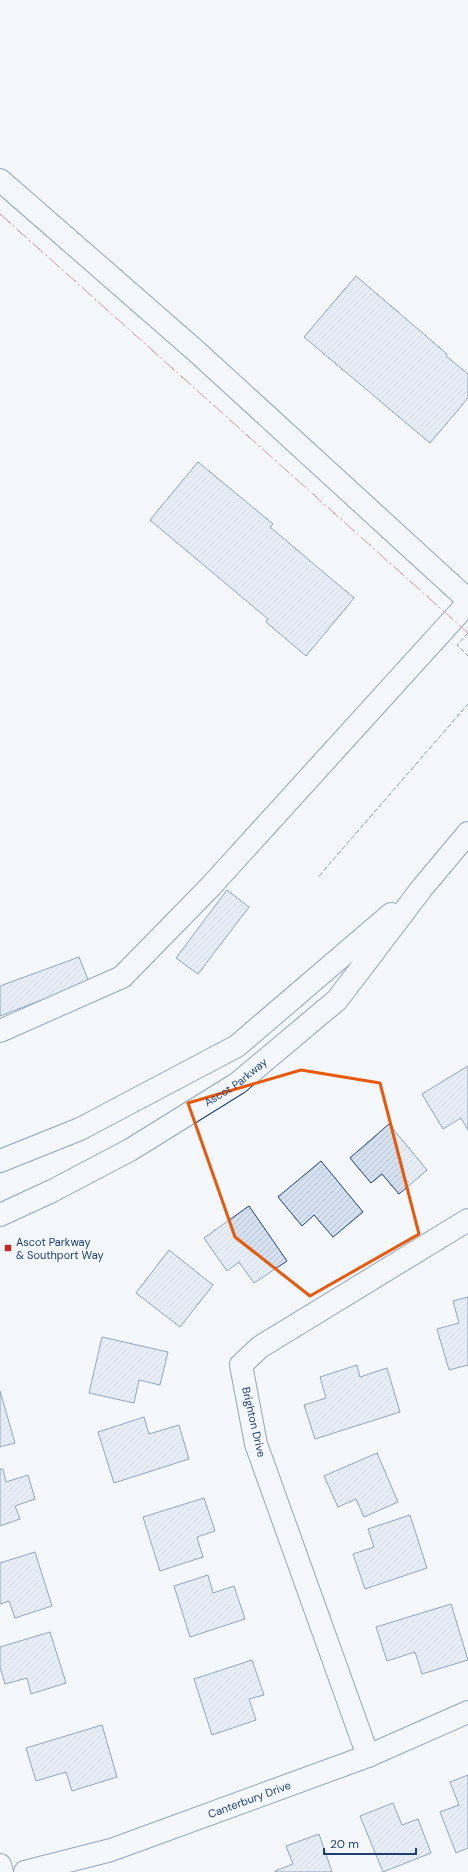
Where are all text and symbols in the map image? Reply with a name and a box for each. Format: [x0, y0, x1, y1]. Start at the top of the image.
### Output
street label: Ascot Parkway [201, 1055, 270, 1109]
place label: Ascot Parkway & Southport Way [16, 1235, 104, 1262]
marker: Ascot Parkway & Southport Way [3, 1243, 13, 1253]
street label: Brighton Drive [239, 1385, 269, 1459]
street label: Canterbury Drive [206, 1778, 293, 1821]
scale bar [324, 1830, 416, 1856]
text: 20 m [330, 1836, 359, 1852]

